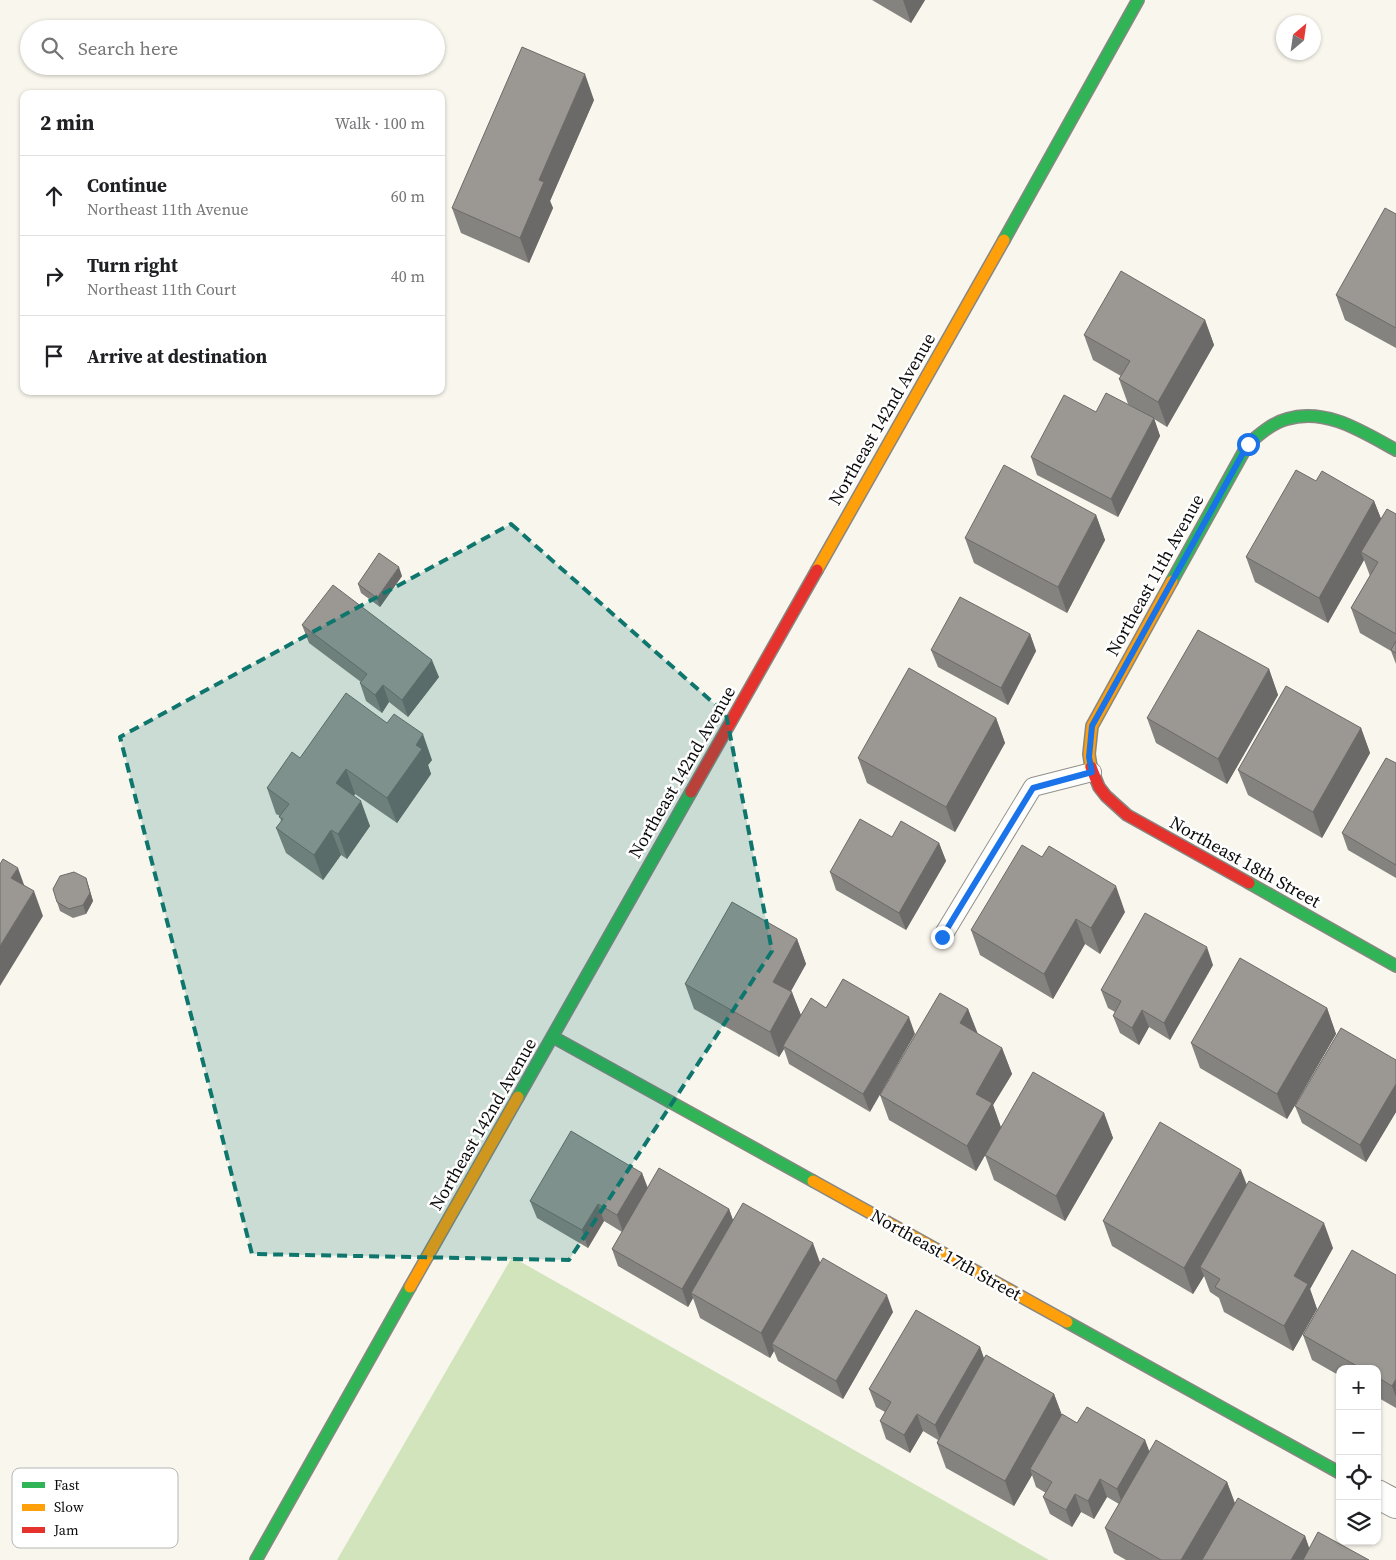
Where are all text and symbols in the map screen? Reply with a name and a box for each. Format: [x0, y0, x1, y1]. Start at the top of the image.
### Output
north arrow [1276, 15, 1321, 60]
search box [20, 20, 445, 75]
icon: search [38, 34, 66, 62]
text: Search here [78, 35, 178, 61]
text: 2 min [40, 108, 95, 137]
text: Walk · 100 m [335, 112, 425, 134]
text: Continue [87, 172, 167, 198]
icon: ahead [40, 182, 68, 210]
text: 60 m [391, 185, 425, 207]
text: Northeast 11th Avenue [87, 198, 248, 220]
text: Turn right [87, 252, 178, 278]
icon: right [40, 262, 68, 290]
text: 40 m [391, 265, 425, 287]
text: Northeast 11th Court [87, 278, 236, 300]
street label: Northeast 142nd Avenue [822, 328, 941, 509]
icon: arrive [40, 342, 68, 370]
text: Arrive at destination [87, 343, 267, 369]
route start [1237, 433, 1260, 456]
street label: Northeast 11th Avenue [1100, 489, 1209, 660]
street label: Northeast 142nd Avenue [622, 681, 741, 862]
street label: Northeast 18th Street [1165, 810, 1325, 914]
route end [931, 926, 954, 949]
street label: Northeast 142nd Avenue [423, 1033, 542, 1214]
street label: Northeast 17th Street [866, 1203, 1026, 1307]
map controls [1336, 1365, 1381, 1545]
button: + [1336, 1365, 1381, 1410]
button: − [1336, 1410, 1381, 1455]
button: locate [1336, 1455, 1381, 1500]
legend [12, 1468, 178, 1548]
text: Fast [54, 1475, 80, 1495]
text: Slow [54, 1497, 84, 1517]
button: layers [1336, 1500, 1381, 1545]
text: Jam [53, 1520, 79, 1540]

